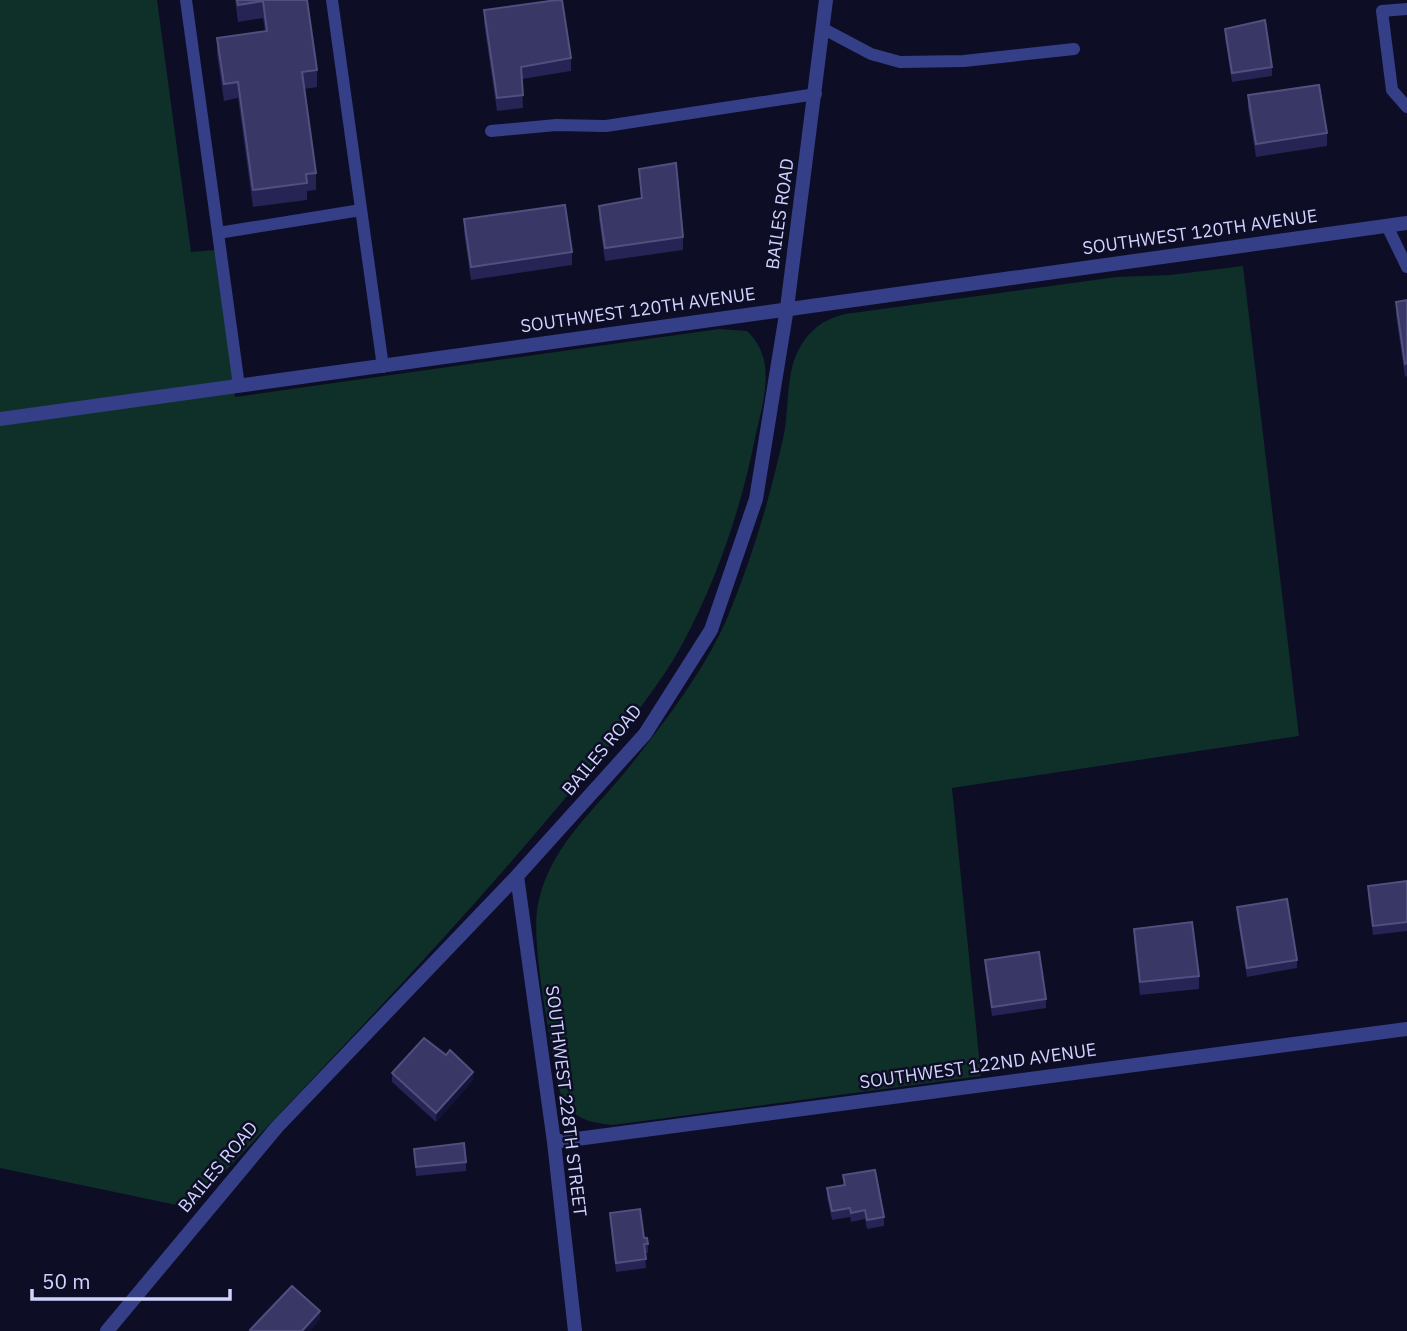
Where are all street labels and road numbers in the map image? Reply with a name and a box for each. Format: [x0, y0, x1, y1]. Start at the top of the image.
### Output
street label: BAILES ROAD [760, 157, 799, 271]
street label: SOUTHWEST 120TH AVENUE [1081, 204, 1319, 259]
street label: SOUTHWEST 120TH AVENUE [519, 282, 757, 337]
street label: BAILES ROAD [557, 699, 646, 800]
street label: SOUTHWEST 228TH STREET [541, 984, 592, 1218]
street label: SOUTHWEST 122ND AVENUE [858, 1037, 1098, 1094]
street label: BAILES ROAD [173, 1116, 262, 1217]

